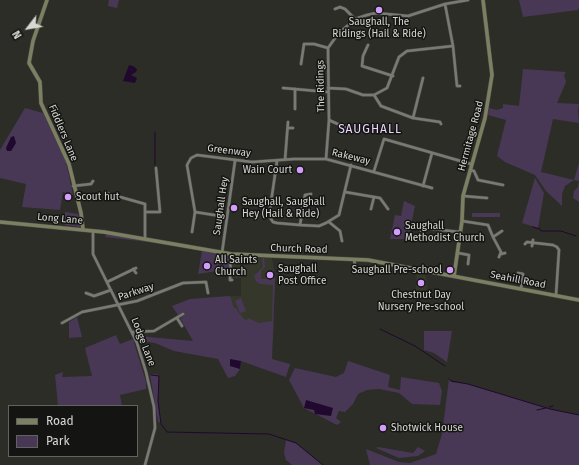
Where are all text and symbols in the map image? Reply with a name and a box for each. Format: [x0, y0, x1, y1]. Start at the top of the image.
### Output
marker: Saughall, The Ridings (Hail & Ride) [374, 5, 384, 15]
north arrow [8, 8, 48, 48]
place label: Saughall, The Ridings (Hail & Ride) [332, 16, 426, 40]
text: N [10, 28, 25, 41]
street label: The Ridings [315, 60, 327, 112]
street label: Hermitage Road [456, 99, 486, 173]
street label: Fiddlers Lane [46, 103, 80, 163]
district label: SAUGHALL [338, 123, 402, 137]
street label: Greenway [206, 142, 252, 160]
street label: Rakeway [331, 146, 371, 168]
place label: Wain Court [243, 164, 292, 176]
marker: Wain Court [295, 165, 305, 175]
street label: Saughall Hey [211, 176, 231, 236]
place label: Scout hut [76, 191, 119, 203]
marker: Scout hut [63, 192, 73, 202]
place label: Saughall, Saughall Hey (Hail & Ride) [242, 196, 325, 220]
marker: Saughall, Saughall Hey (Hail & Ride) [229, 203, 239, 213]
street label: Long Lane [37, 211, 83, 227]
place label: Saughall Methodist Church [405, 220, 485, 244]
marker: Saughall Methodist Church [392, 227, 402, 237]
street label: Church Road [270, 242, 328, 256]
place label: All Saints Church [215, 254, 257, 278]
marker: All Saints Church [202, 261, 212, 271]
place label: Saughall Post Office [278, 263, 326, 286]
place label: Saughall Pre-school [352, 264, 442, 276]
marker: Saughall Pre-school [445, 265, 455, 275]
street label: Seahill Road [489, 269, 547, 291]
marker: Saughall Post Office [265, 270, 275, 280]
marker: Chestnut Day Nursery Pre-school [416, 278, 426, 288]
street label: Parkway [117, 281, 155, 303]
place label: Chestnut Day Nursery Pre-school [378, 289, 464, 312]
street label: Lodge Lane [128, 316, 158, 368]
legend [8, 405, 138, 457]
text: Road [46, 414, 74, 428]
place label: Shotwick House [391, 422, 463, 434]
marker: Shotwick House [378, 423, 388, 433]
text: Park [46, 434, 70, 448]

